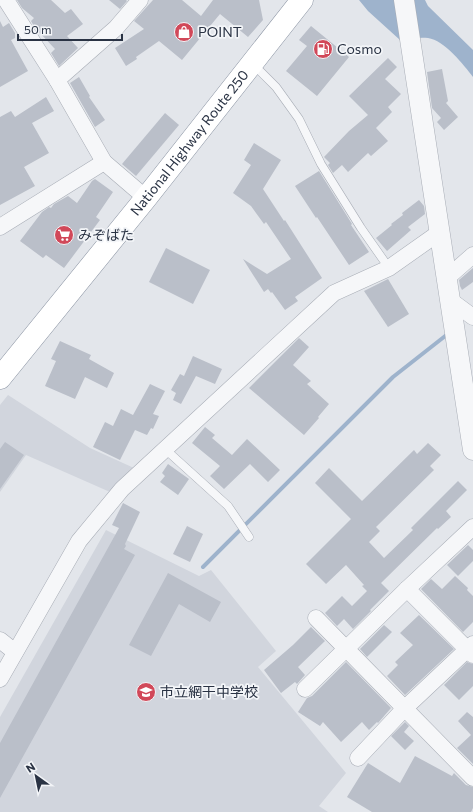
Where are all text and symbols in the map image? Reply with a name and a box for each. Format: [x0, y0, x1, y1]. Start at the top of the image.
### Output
scale bar [18, 16, 122, 42]
shop icon: POINT [173, 21, 195, 43]
text: 50 m [24, 22, 52, 36]
place label: POINT [198, 23, 242, 40]
fuel station icon: Cosmo [312, 38, 334, 60]
place label: Cosmo [337, 40, 382, 57]
street label: National Highway Route 250 [126, 66, 252, 219]
supermarket icon: みぞばた [53, 224, 75, 246]
place label: みぞばた [78, 226, 134, 243]
school or university icon: 市立網干中学校 [135, 681, 157, 703]
place label: 市立網干中学校 [160, 683, 258, 700]
north arrow [16, 756, 56, 796]
text: N [23, 759, 37, 775]

